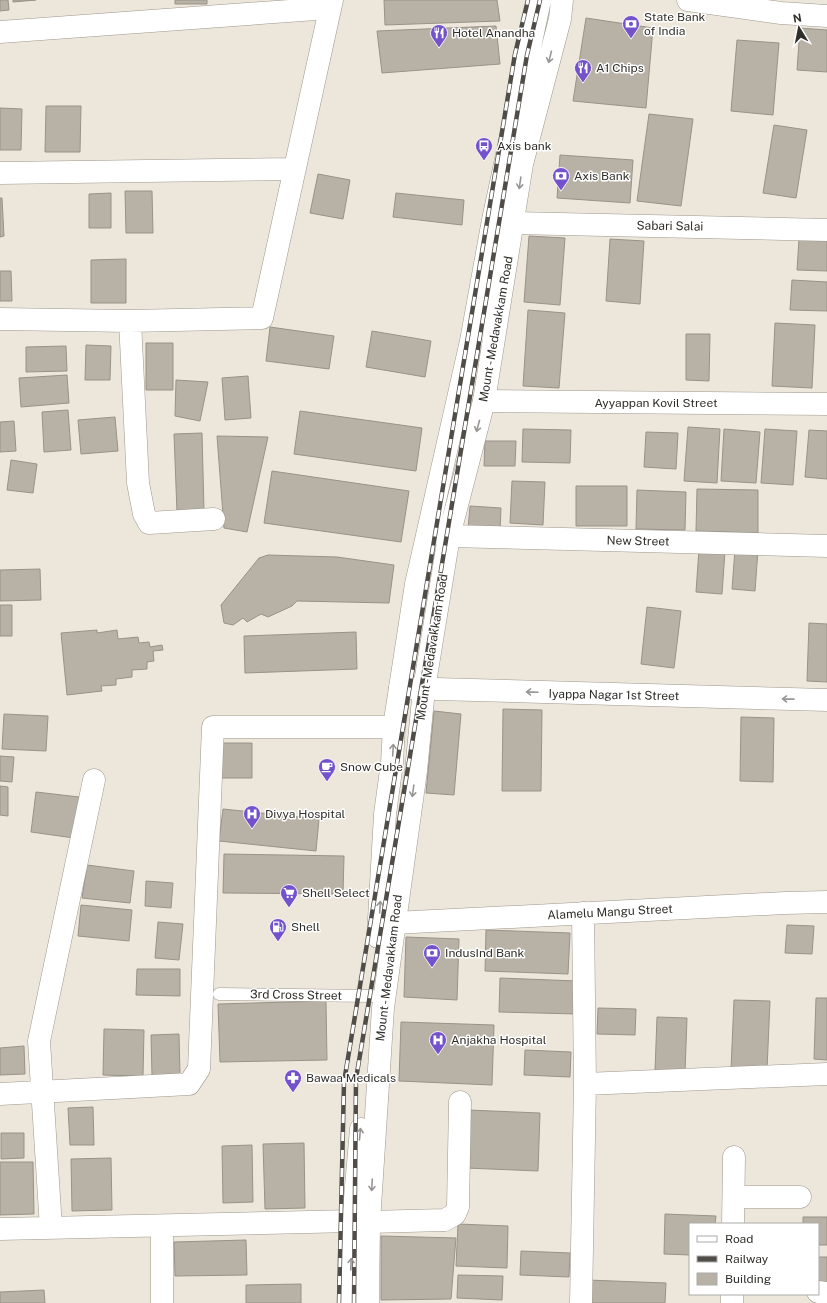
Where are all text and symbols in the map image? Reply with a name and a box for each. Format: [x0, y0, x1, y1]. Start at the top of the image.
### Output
north arrow [779, 8, 819, 48]
place label: State Bank of India [644, 10, 706, 38]
text: N [792, 11, 803, 25]
bank icon: State Bank of India [621, 14, 641, 39]
restaurant icon: Hotel Anandha [429, 23, 449, 48]
place label: Hotel Anandha [452, 26, 535, 40]
one-way arrow [546, 50, 553, 63]
restaurant icon: A1 Chips [573, 58, 593, 83]
place label: A1 Chips [596, 61, 644, 75]
bus stop icon: Axis bank [474, 136, 494, 161]
place label: Axis bank [497, 139, 552, 153]
bank icon: Axis Bank [551, 166, 571, 191]
place label: Axis Bank [574, 169, 630, 183]
one-way arrow [516, 176, 524, 189]
street label: Sabari Salai [637, 218, 704, 234]
street label: Mount - Medavakkam Road [476, 255, 516, 403]
street label: Ayyappan Kovil Street [594, 396, 718, 410]
one-way arrow [473, 420, 481, 433]
street label: New Street [606, 533, 670, 549]
street label: Mount - Medavakkam Road [414, 573, 450, 721]
street label: Iyappa Nagar 1st Street [549, 687, 680, 703]
one-way arrow [526, 689, 539, 696]
one-way arrow [782, 695, 795, 703]
one-way arrow [389, 744, 396, 757]
cafe icon: Snow Cube [317, 757, 337, 782]
place label: Snow Cube [340, 760, 403, 774]
one-way arrow [409, 784, 417, 797]
hospital icon: Divya Hospital [242, 804, 262, 829]
place label: Divya Hospital [265, 807, 346, 821]
supermarket icon: Shell Select [279, 883, 299, 908]
place label: Shell Select [302, 886, 370, 900]
street label: Mount - Medavakkam Road [373, 894, 405, 1042]
one-way arrow [377, 901, 384, 914]
street label: Alamelu Mangu Street [547, 902, 673, 922]
fuel station icon: Shell [268, 917, 288, 942]
place label: Shell [291, 920, 320, 934]
bank icon: IndusInd Bank [422, 943, 442, 968]
place label: IndusInd Bank [445, 946, 525, 960]
street label: 3rd Cross Street [250, 987, 342, 1003]
hospital icon: Anjakha Hospital [428, 1030, 448, 1055]
place label: Anjakha Hospital [451, 1033, 547, 1047]
pharmacy icon: Bawaa Medicals [283, 1068, 303, 1093]
place label: Bawaa Medicals [306, 1071, 396, 1085]
one-way arrow [356, 1128, 364, 1141]
one-way arrow [368, 1178, 375, 1191]
legend [689, 1223, 819, 1295]
text: Road [725, 1232, 753, 1246]
text: Railway [725, 1252, 769, 1266]
one-way arrow [347, 1258, 355, 1271]
text: Building [725, 1272, 771, 1286]

